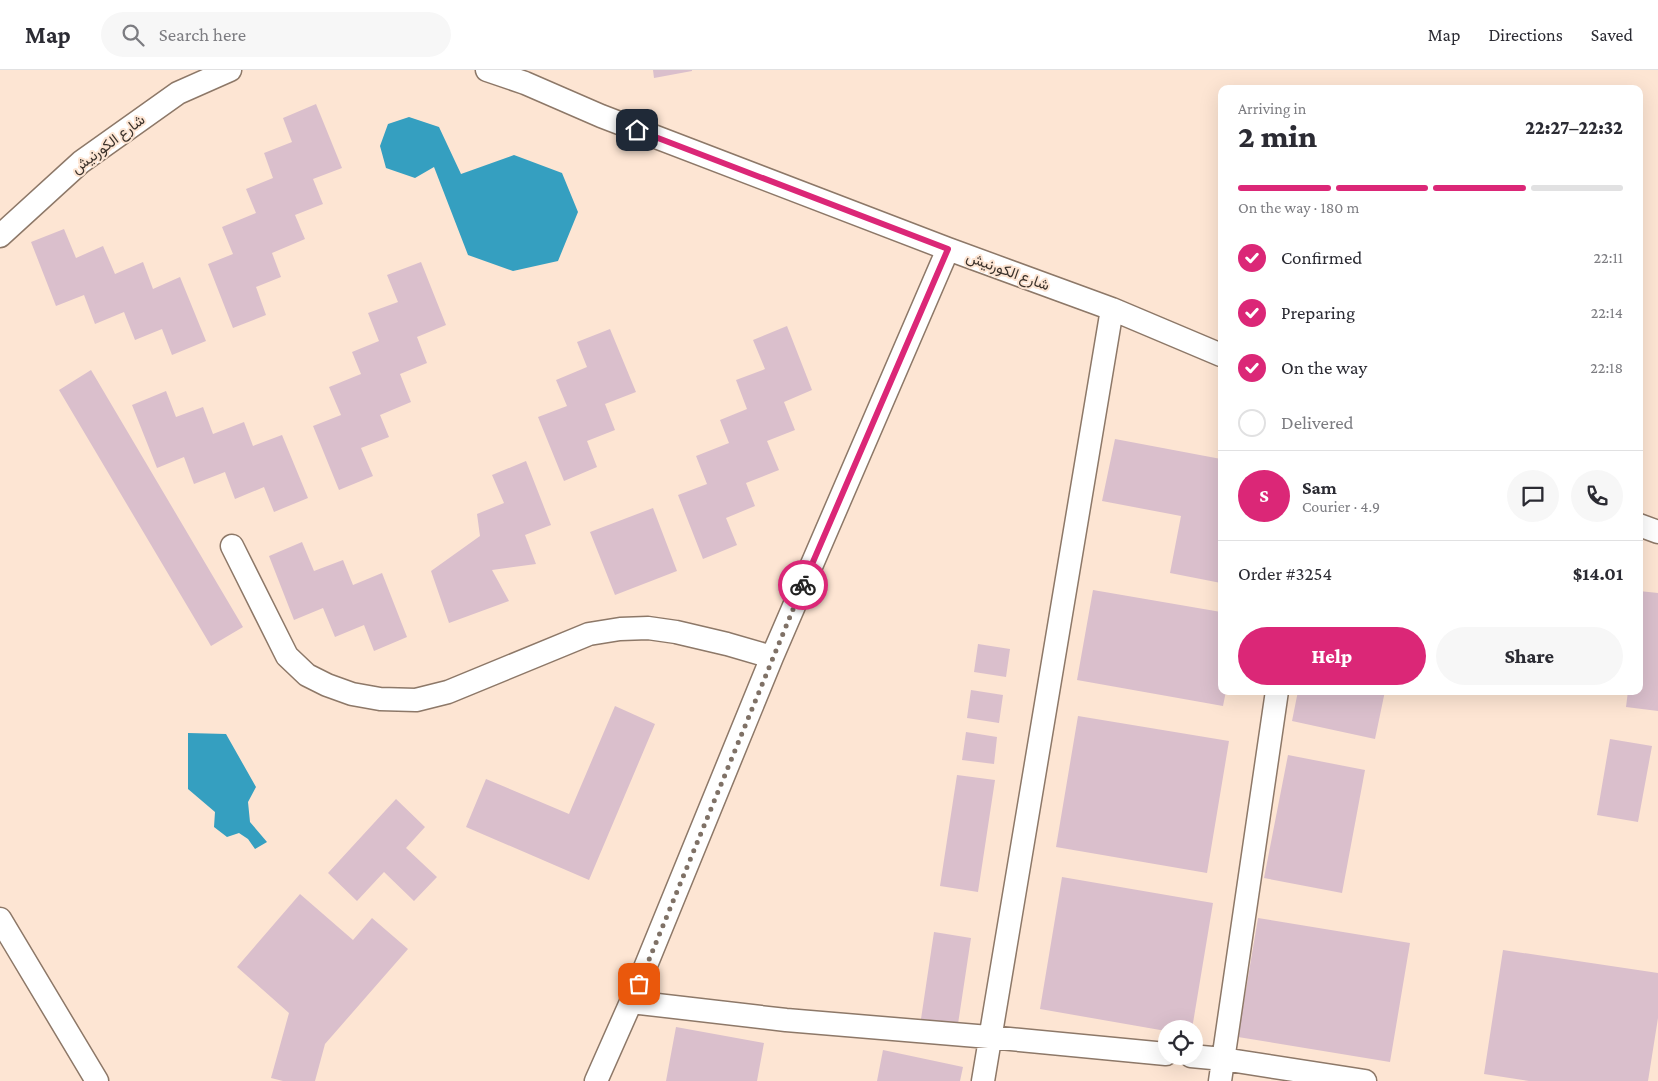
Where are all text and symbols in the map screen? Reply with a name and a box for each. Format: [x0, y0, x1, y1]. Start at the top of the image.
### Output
search box [101, 12, 451, 57]
text: Map [25, 21, 71, 48]
icon: search [119, 21, 147, 49]
text: Search here [159, 24, 246, 45]
text: Map [1428, 25, 1460, 45]
text: Directions [1488, 25, 1563, 45]
text: Saved [1591, 25, 1633, 45]
text: Arriving in [1238, 100, 1306, 117]
pin [616, 109, 658, 151]
street label: شارع الكورنيش [68, 111, 150, 179]
icon: home [623, 116, 651, 144]
text: 22:27–22:32 [1525, 117, 1623, 138]
text: 2 min [1238, 118, 1317, 154]
text: On the way · 180 m [1238, 199, 1359, 216]
icon: check [1238, 244, 1266, 272]
text: Confirmed [1281, 247, 1362, 268]
street label: شارع الكورنيش [963, 249, 1052, 296]
text: 22:11 [1594, 249, 1623, 266]
icon: check [1238, 299, 1266, 327]
text: Preparing [1281, 302, 1355, 323]
text: 22:14 [1591, 304, 1623, 321]
icon: check [1238, 354, 1266, 382]
text: On the way [1281, 357, 1367, 378]
text: 22:18 [1590, 359, 1623, 376]
text: Delivered [1281, 412, 1354, 433]
button: chat [1507, 470, 1559, 522]
button: phone [1571, 470, 1623, 522]
text: Sam [1302, 477, 1337, 498]
text: S [1259, 485, 1269, 506]
text: Courier · 4.9 [1302, 498, 1380, 515]
courier [778, 560, 828, 610]
text: Order #3254 [1238, 563, 1332, 584]
text: $14.01 [1573, 563, 1623, 584]
icon: bike [789, 571, 817, 599]
button: Help [1238, 627, 1426, 685]
button: Share [1436, 627, 1623, 685]
pin [618, 963, 660, 1005]
icon: bag [625, 970, 653, 998]
map controls [1158, 1020, 1203, 1065]
button: locate [1158, 1020, 1203, 1065]

